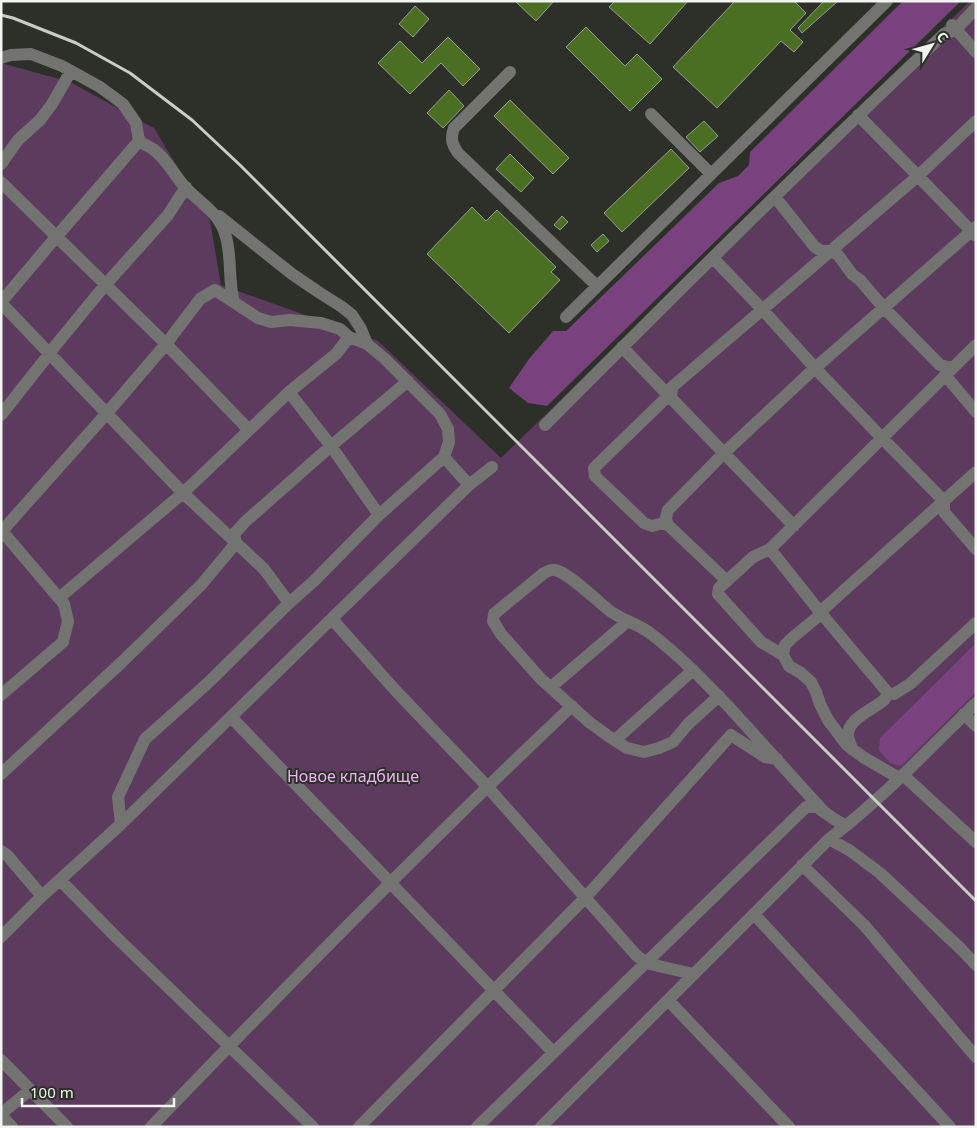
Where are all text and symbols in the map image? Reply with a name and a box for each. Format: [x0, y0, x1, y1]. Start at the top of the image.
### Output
north arrow [907, 20, 957, 70]
text: С [932, 28, 953, 46]
park label: Новое кладбище [287, 765, 419, 787]
scale bar [22, 1076, 175, 1108]
text: 100 m [30, 1082, 74, 1102]

